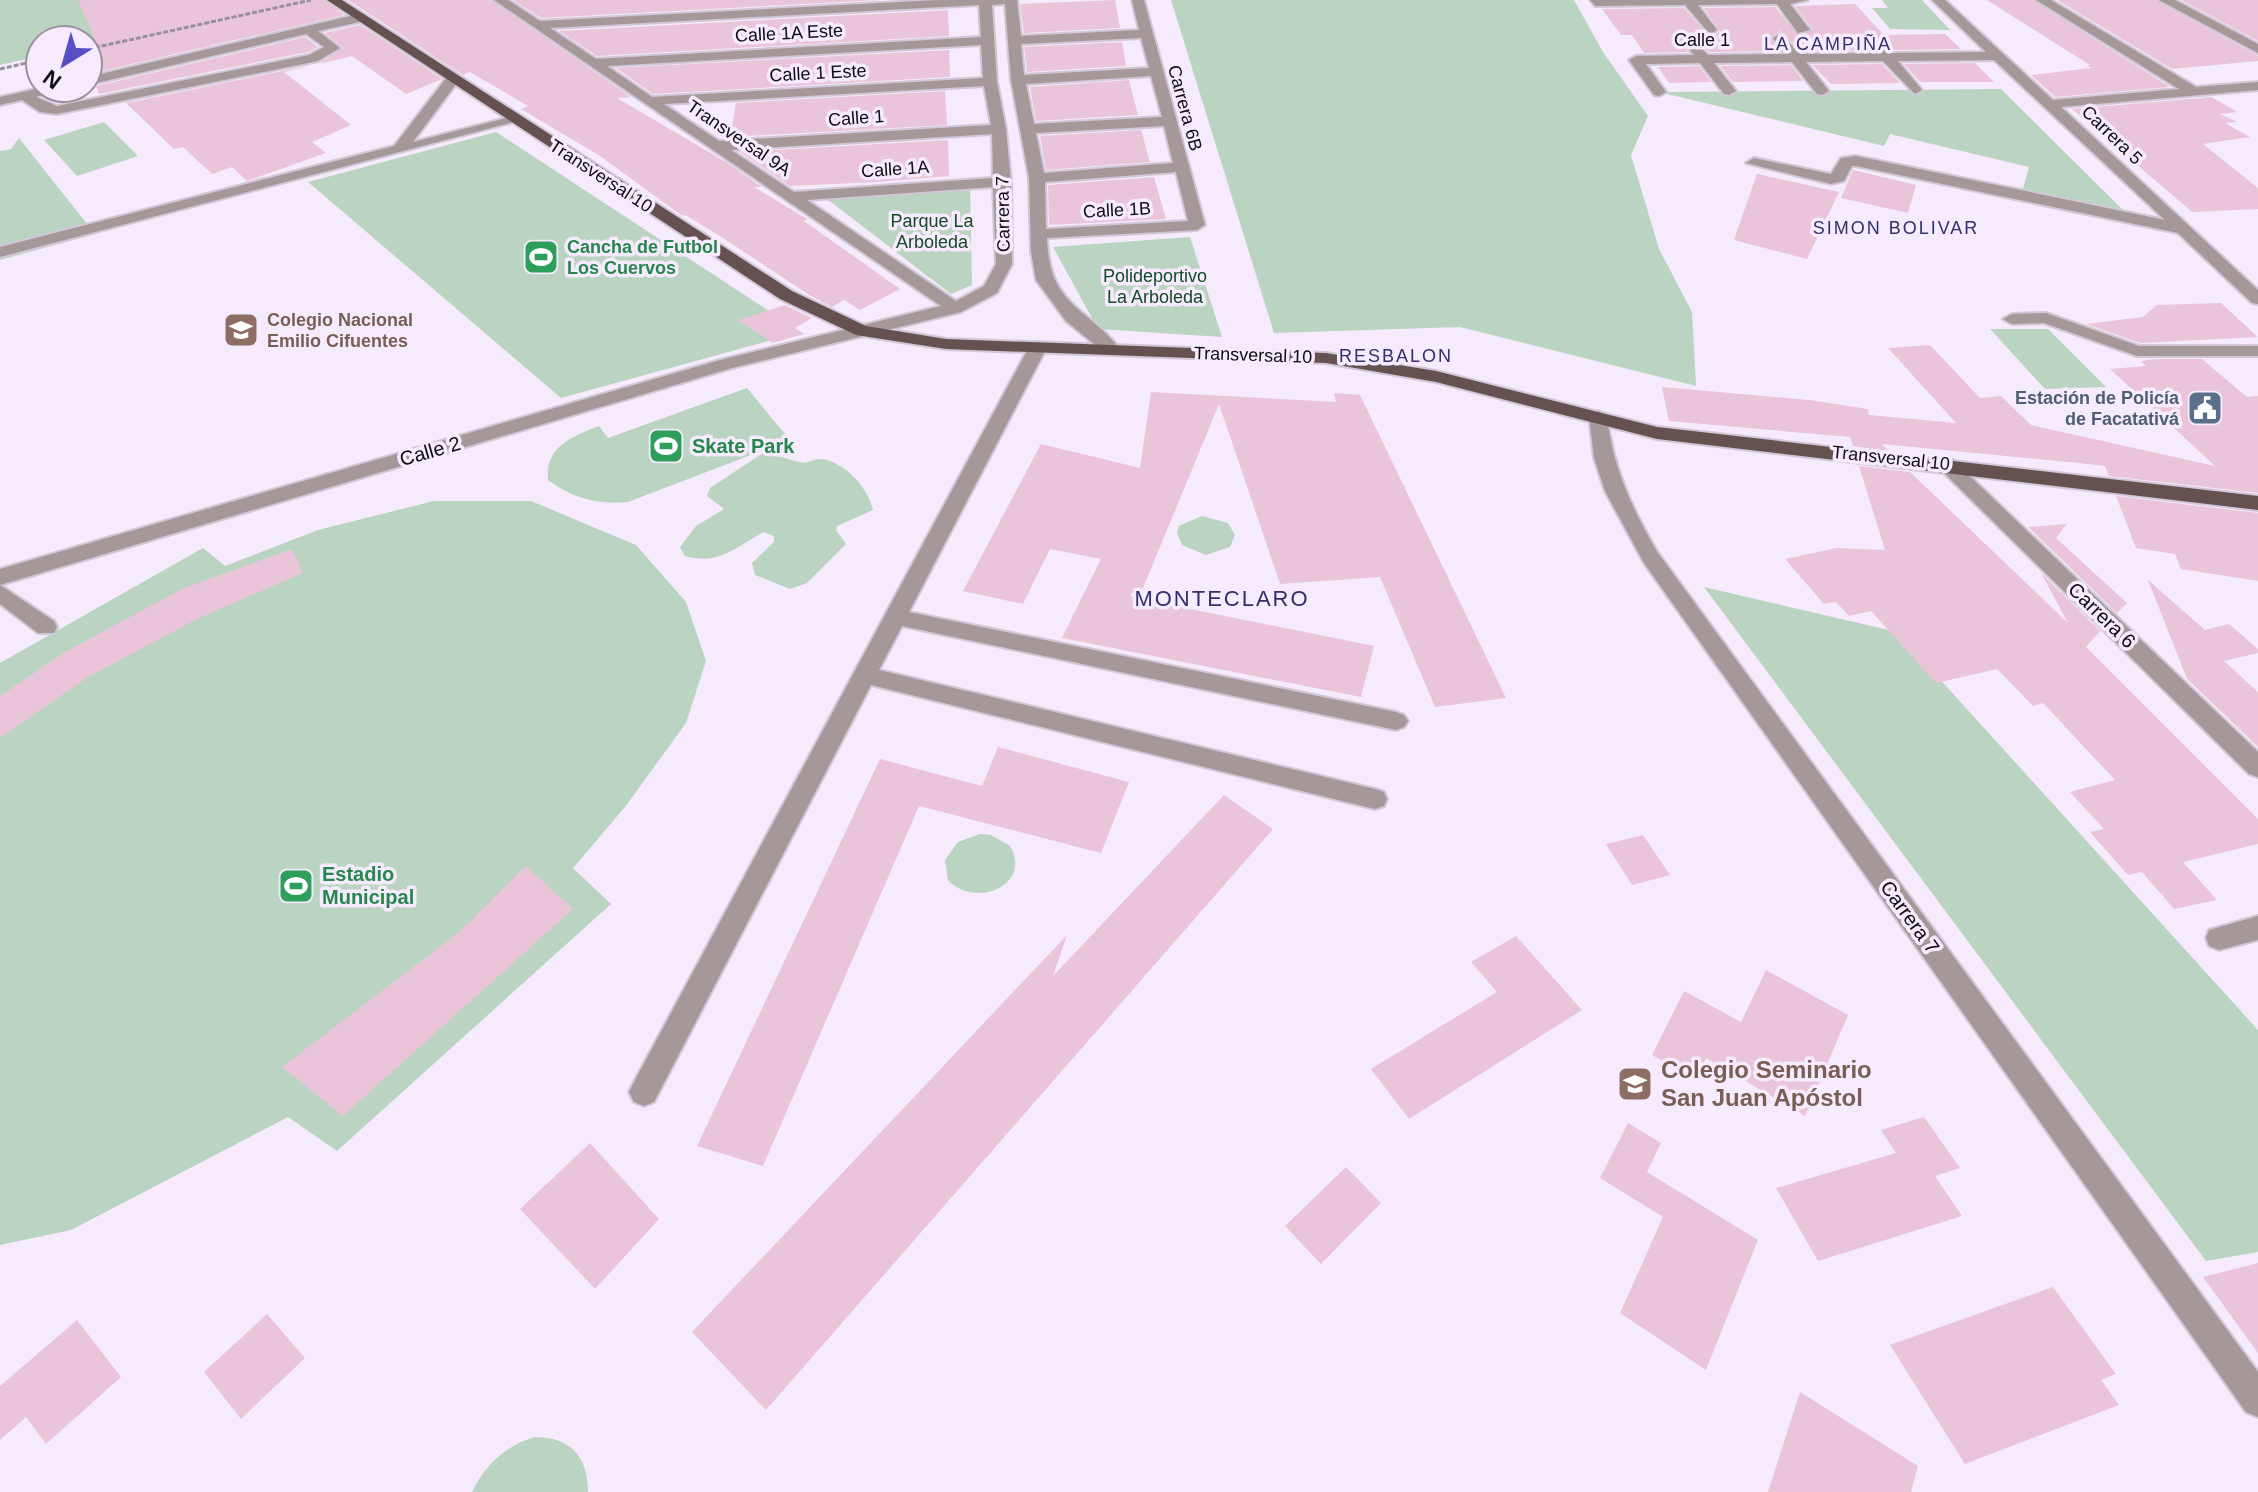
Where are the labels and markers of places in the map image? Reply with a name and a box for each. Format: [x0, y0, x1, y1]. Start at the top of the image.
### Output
place label: Cancha de Futbol Los Cuervos [567, 237, 718, 278]
sports icon: Cancha de Futbol Los Cuervos [522, 238, 560, 276]
place label: Colegio Nacional Emilio Cifuentes [267, 310, 413, 351]
school or university icon: Colegio Nacional Emilio Cifuentes [222, 311, 260, 349]
place label: Estación de Policía de Facatativá [2015, 388, 2180, 429]
public building icon: Estación de Policía de Facatativá [2186, 389, 2224, 427]
sports icon: Skate Park [647, 427, 685, 465]
place label: Skate Park [692, 435, 795, 457]
place label: Estadio Municipal [322, 863, 414, 908]
sports icon: Estadio Municipal [277, 867, 315, 905]
place label: Colegio Seminario San Juan Apóstol [1661, 1056, 1872, 1111]
school or university icon: Colegio Seminario San Juan Apóstol [1616, 1065, 1654, 1103]

